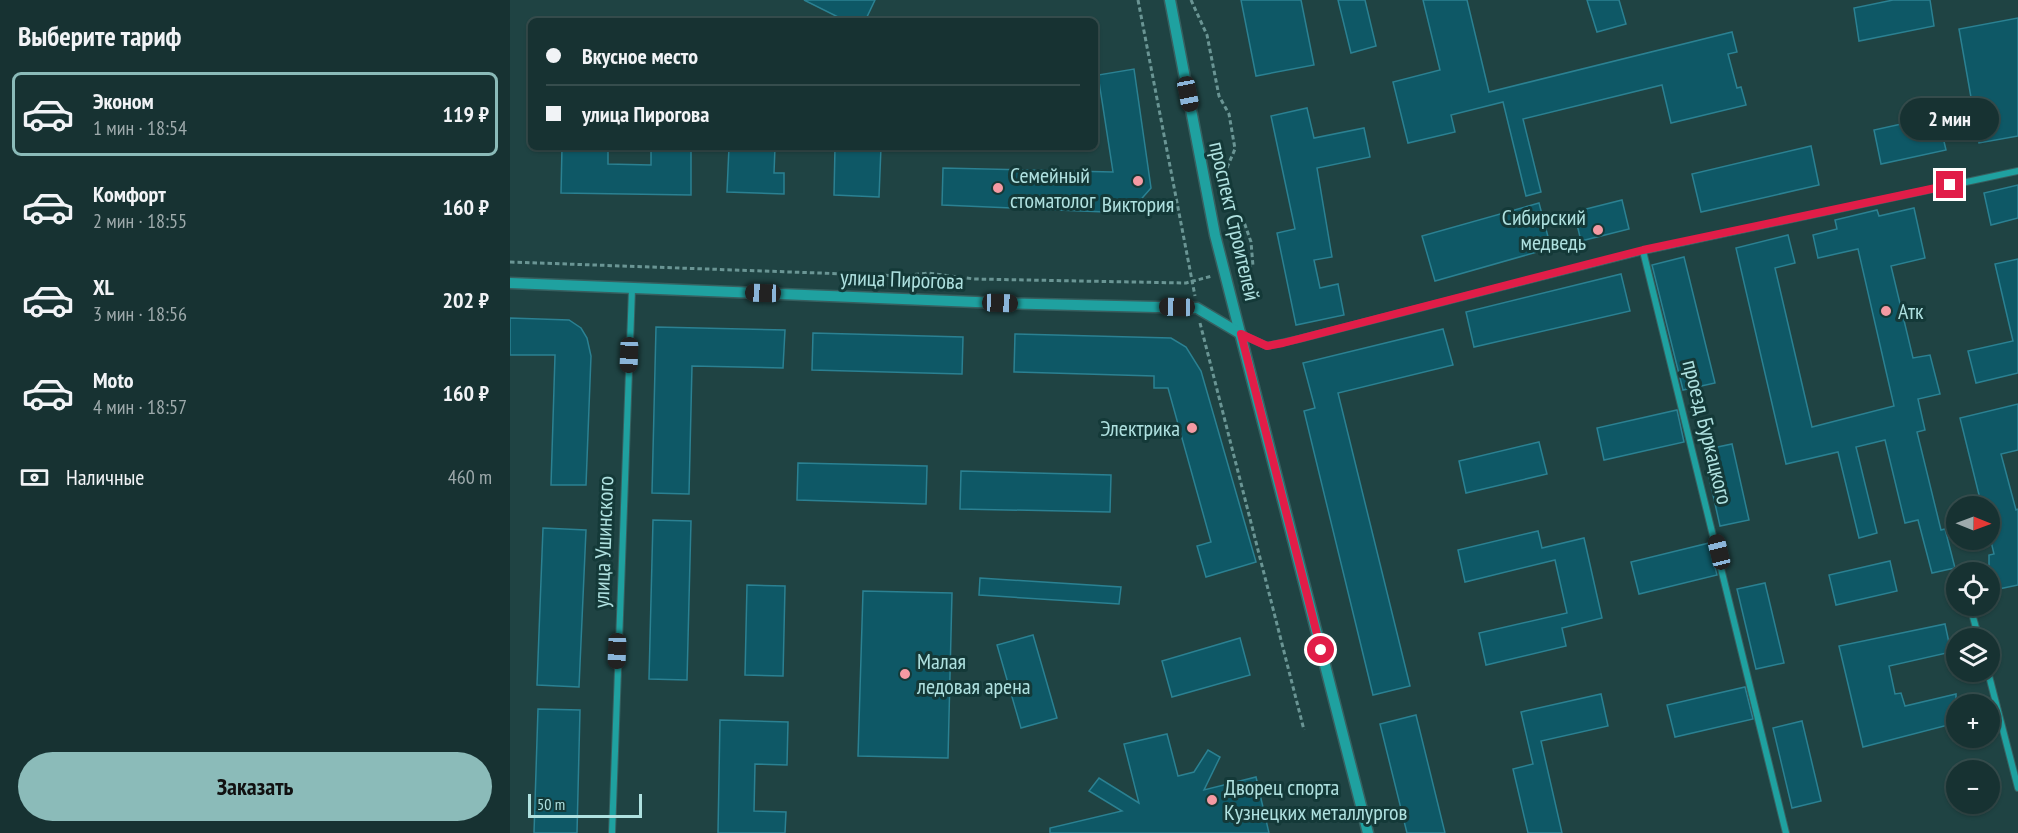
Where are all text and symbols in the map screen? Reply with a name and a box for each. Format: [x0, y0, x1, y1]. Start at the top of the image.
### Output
text: Выберите тариф [18, 19, 181, 53]
text: Вкусное место [582, 42, 698, 70]
car [1176, 75, 1200, 113]
icon: car [21, 87, 75, 141]
text: Эконом [93, 87, 154, 115]
callout: 2 мин [1900, 98, 2000, 140]
text: 119 ₽ [442, 100, 489, 128]
text: улица Пирогова [582, 100, 709, 128]
text: 2 мин [1928, 106, 1971, 132]
text: 1 мин · 18:54 [93, 115, 187, 141]
street label: проспект Строителей [1203, 139, 1267, 303]
place label: Семейный стоматолог [1010, 161, 1096, 214]
route end [1936, 171, 1963, 198]
marker: Виктория [1131, 174, 1145, 188]
icon: car [21, 180, 75, 234]
text: Комфорт [93, 180, 166, 208]
marker: Семейный стоматолог [991, 181, 1005, 195]
place label: Виктория [1102, 190, 1174, 218]
text: 160 ₽ [442, 193, 489, 221]
place label: Сибирский медведь [1502, 203, 1586, 256]
text: 2 мин · 18:55 [93, 208, 187, 234]
marker: Сибирский медведь [1591, 223, 1605, 237]
street label: улица Пирогова [840, 263, 964, 295]
icon: car [21, 273, 75, 327]
text: XL [93, 273, 114, 301]
car [745, 283, 781, 303]
text: 202 ₽ [442, 286, 489, 314]
car [982, 293, 1018, 313]
place label: Атк [1898, 297, 1924, 325]
car [1159, 298, 1195, 316]
text: 3 мин · 18:56 [93, 301, 187, 327]
marker: Атк [1879, 304, 1893, 318]
car [619, 337, 639, 373]
street label: проезд Буркацкого [1677, 357, 1739, 507]
icon: car [21, 366, 75, 420]
text: Moto [93, 366, 134, 394]
text: 160 ₽ [442, 379, 489, 407]
text: 4 мин · 18:57 [93, 394, 187, 420]
place label: Электрика [1100, 414, 1180, 442]
marker: Электрика [1185, 421, 1199, 435]
icon: cash [18, 461, 51, 494]
text: Наличные [66, 463, 144, 491]
text: 460 m [448, 464, 492, 490]
street label: улица Ушинского [587, 476, 619, 608]
north arrow [1946, 496, 2000, 550]
map controls [1946, 496, 2000, 814]
car [1706, 532, 1732, 572]
button: locate [1946, 562, 2000, 616]
button: layers [1946, 628, 2000, 682]
car [607, 633, 627, 669]
route start [1307, 636, 1334, 663]
place label: Малая ледовая арена [916, 647, 1031, 700]
marker: Малая ледовая арена [898, 667, 912, 681]
button: + [1946, 694, 2000, 748]
button: Заказать [18, 752, 492, 821]
button: − [1946, 760, 2000, 814]
place label: Дворец спорта Кузнецких металлургов [1224, 773, 1407, 826]
scale bar [528, 791, 642, 818]
marker: Дворец спорта Кузнецких металлургов [1205, 793, 1219, 807]
text: 50 m [537, 794, 565, 814]

